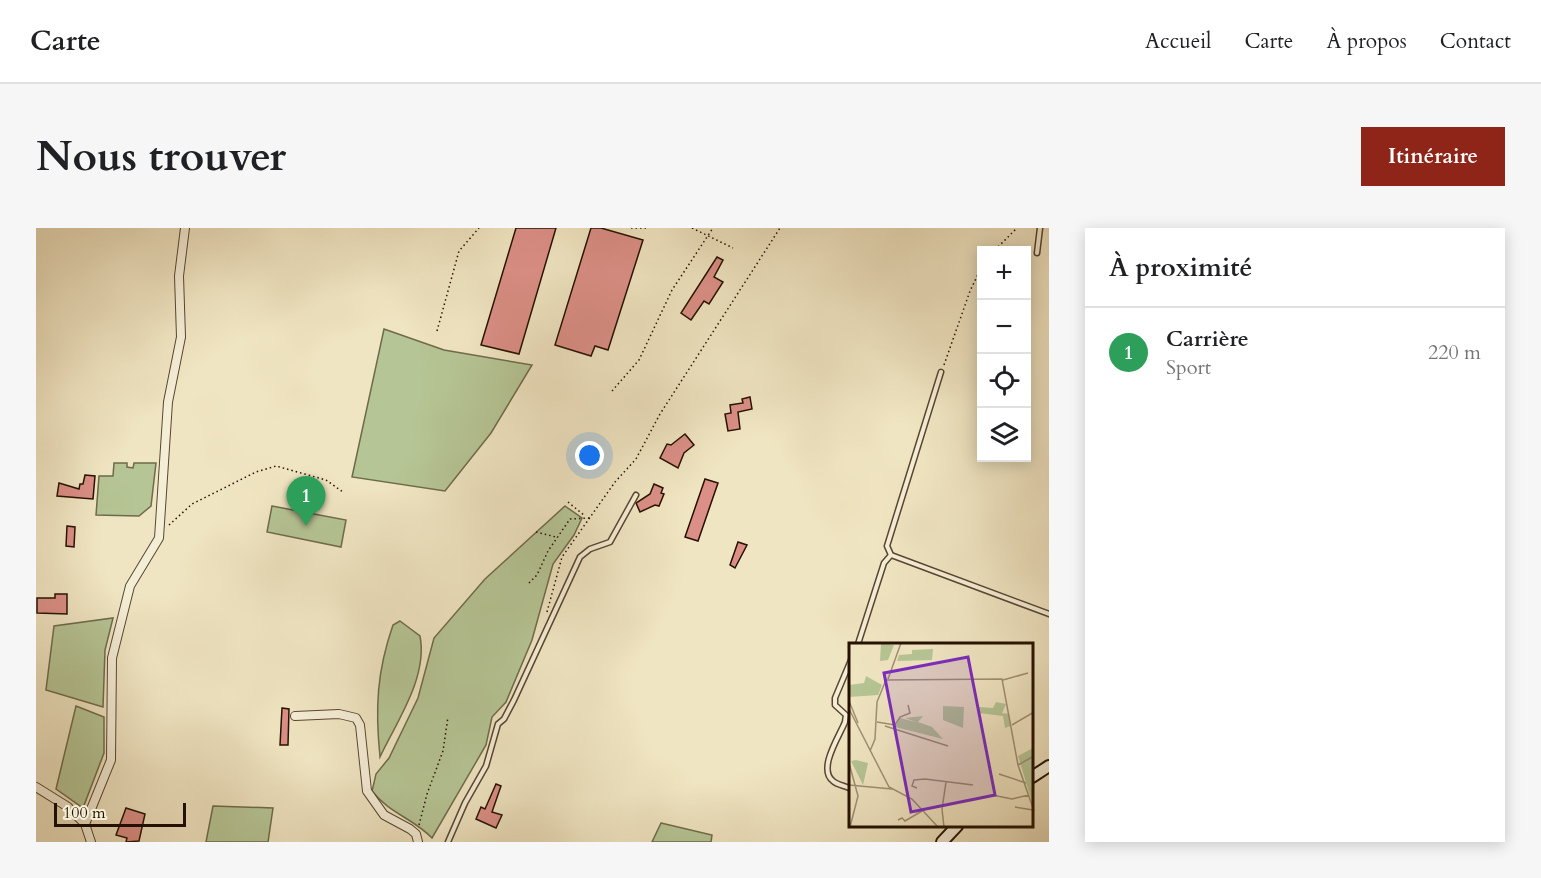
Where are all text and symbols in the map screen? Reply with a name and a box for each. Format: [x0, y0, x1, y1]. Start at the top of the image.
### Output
text: Carte [30, 22, 101, 60]
text: Accueil [1145, 27, 1211, 56]
text: Carte [1244, 27, 1293, 56]
text: À propos [1326, 27, 1407, 56]
text: Contact [1440, 27, 1511, 56]
button: Itinéraire [1361, 127, 1505, 186]
text: Nous trouver [36, 128, 286, 185]
map controls [977, 246, 1031, 462]
button: + [977, 246, 1031, 300]
text: À proximité [1109, 250, 1252, 285]
button: − [977, 300, 1031, 354]
text: Carrière [1166, 324, 1249, 354]
text: 1 [1123, 339, 1134, 366]
text: 220 m [1428, 339, 1481, 366]
button: locate [977, 354, 1031, 408]
text: Sport [1166, 354, 1211, 381]
button: layers [977, 408, 1031, 462]
your location [575, 441, 604, 470]
pin: 1 [286, 476, 326, 526]
inset map [849, 643, 1034, 827]
scale bar [54, 800, 186, 828]
text: 100 m [63, 802, 105, 824]

